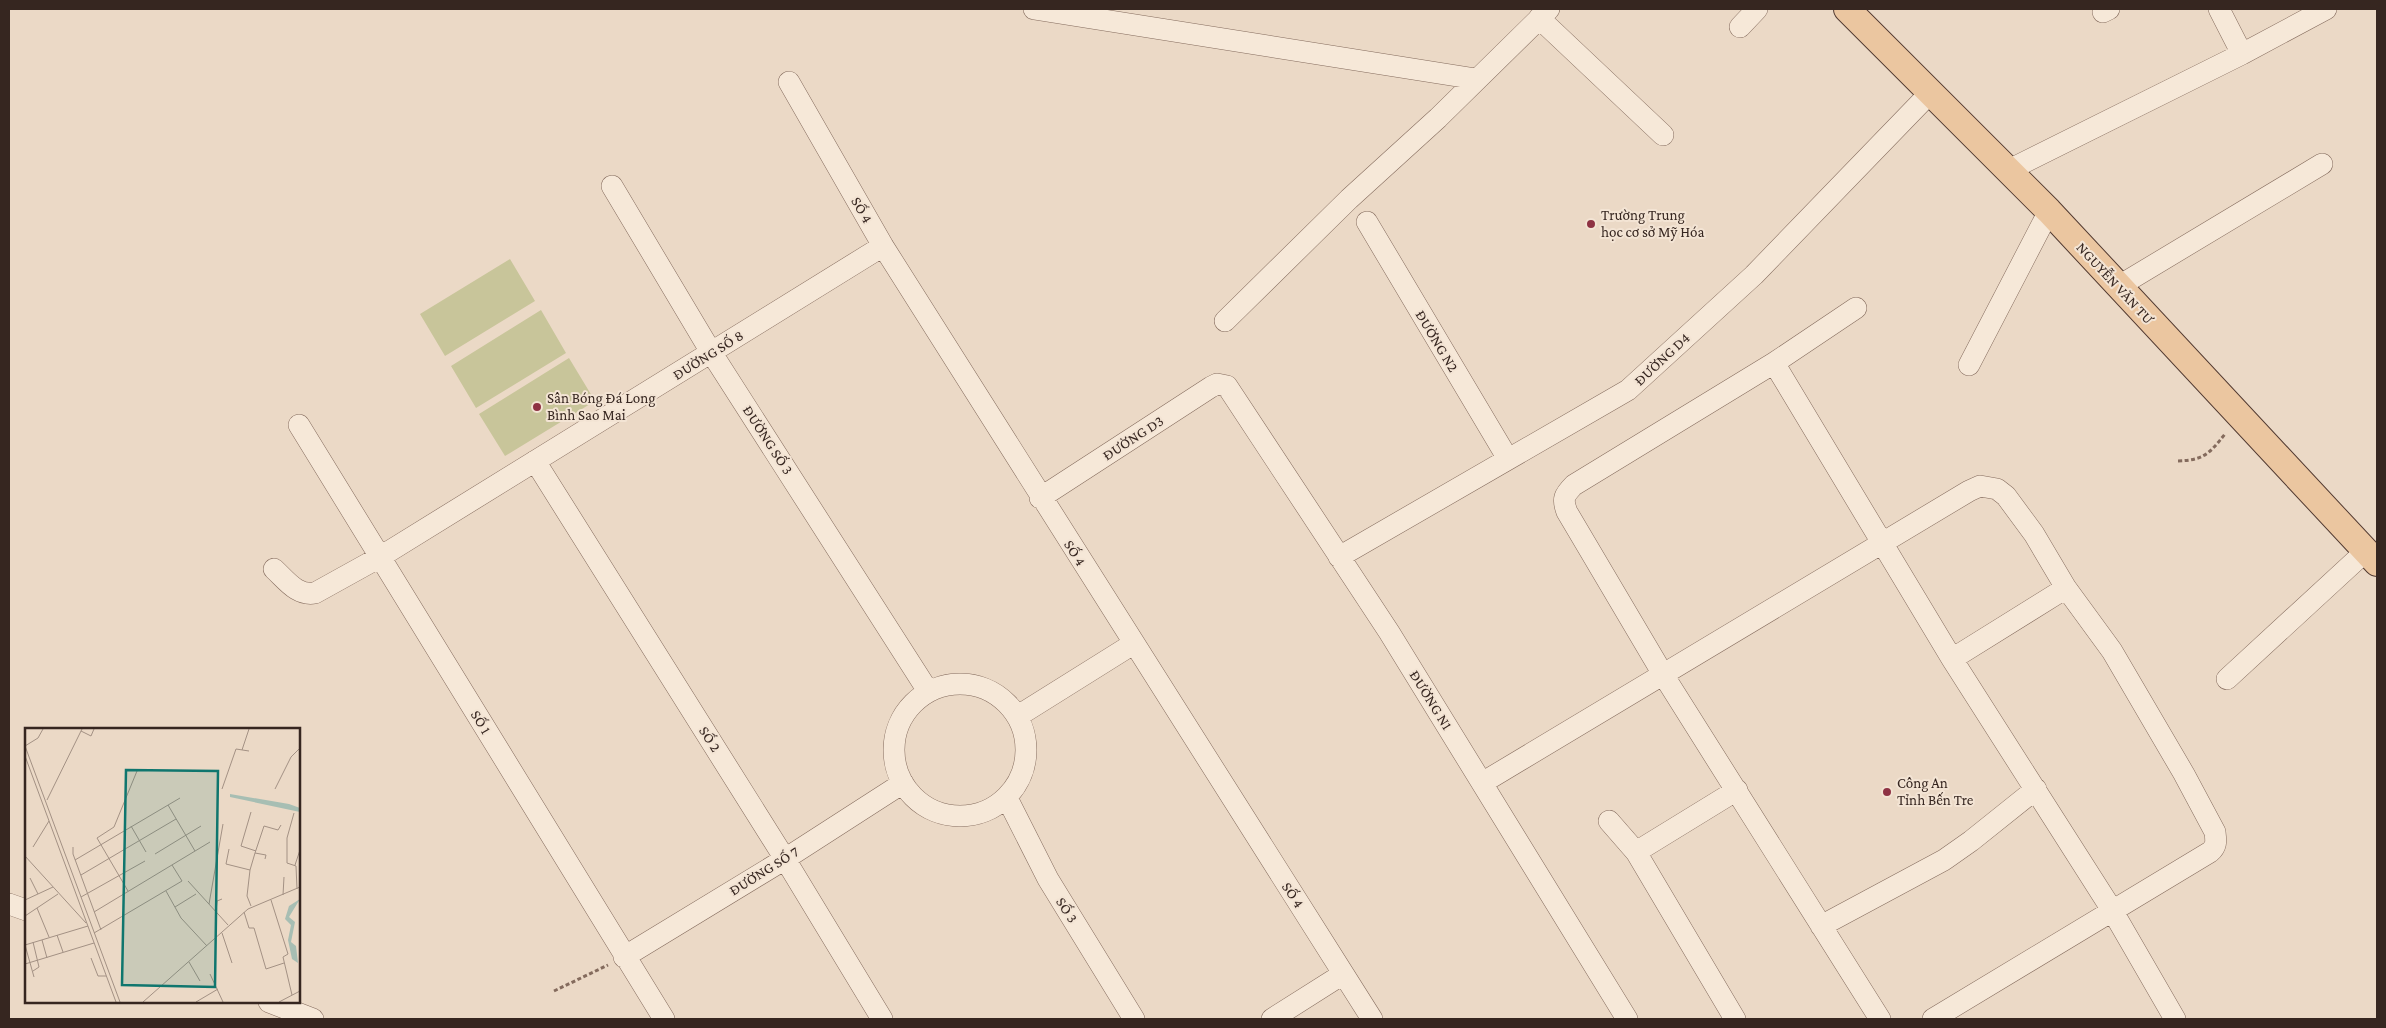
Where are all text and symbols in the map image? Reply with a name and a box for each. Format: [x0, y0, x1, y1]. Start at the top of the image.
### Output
street label: SỐ 4 [848, 193, 878, 226]
place label: Trường Trung học cơ sở Mỹ Hóa [1601, 207, 1705, 241]
marker: Trường Trung học cơ sở Mỹ Hóa [1585, 218, 1597, 230]
street label: NGUYỄN VĂN TƯ [2073, 238, 2159, 328]
street label: ĐƯỜNG N2 [1412, 307, 1462, 375]
street label: ĐƯỜNG SỐ 8 [669, 325, 746, 383]
street label: ĐƯỜNG D4 [1631, 329, 1693, 389]
place label: Sân Bóng Đá Long Bình Sao Mai [547, 390, 656, 423]
marker: Sân Bóng Đá Long Bình Sao Mai [531, 401, 543, 413]
street label: ĐƯỜNG SỐ 3 [740, 401, 798, 477]
street label: ĐƯỜNG D3 [1100, 413, 1166, 463]
street label: SỐ 4 [1061, 536, 1091, 569]
street label: ĐƯỜNG N1 [1407, 667, 1455, 733]
street label: SỐ 1 [468, 706, 496, 737]
street label: SỐ 2 [696, 722, 726, 755]
inset map [25, 728, 300, 1003]
place label: Công An Tỉnh Bến Tre [1897, 775, 1974, 808]
marker: Công An Tỉnh Bến Tre [1881, 786, 1893, 798]
street label: ĐƯỜNG SỐ 7 [725, 842, 802, 899]
street label: SỐ 4 [1279, 878, 1309, 911]
street label: SỐ 3 [1053, 893, 1083, 926]

